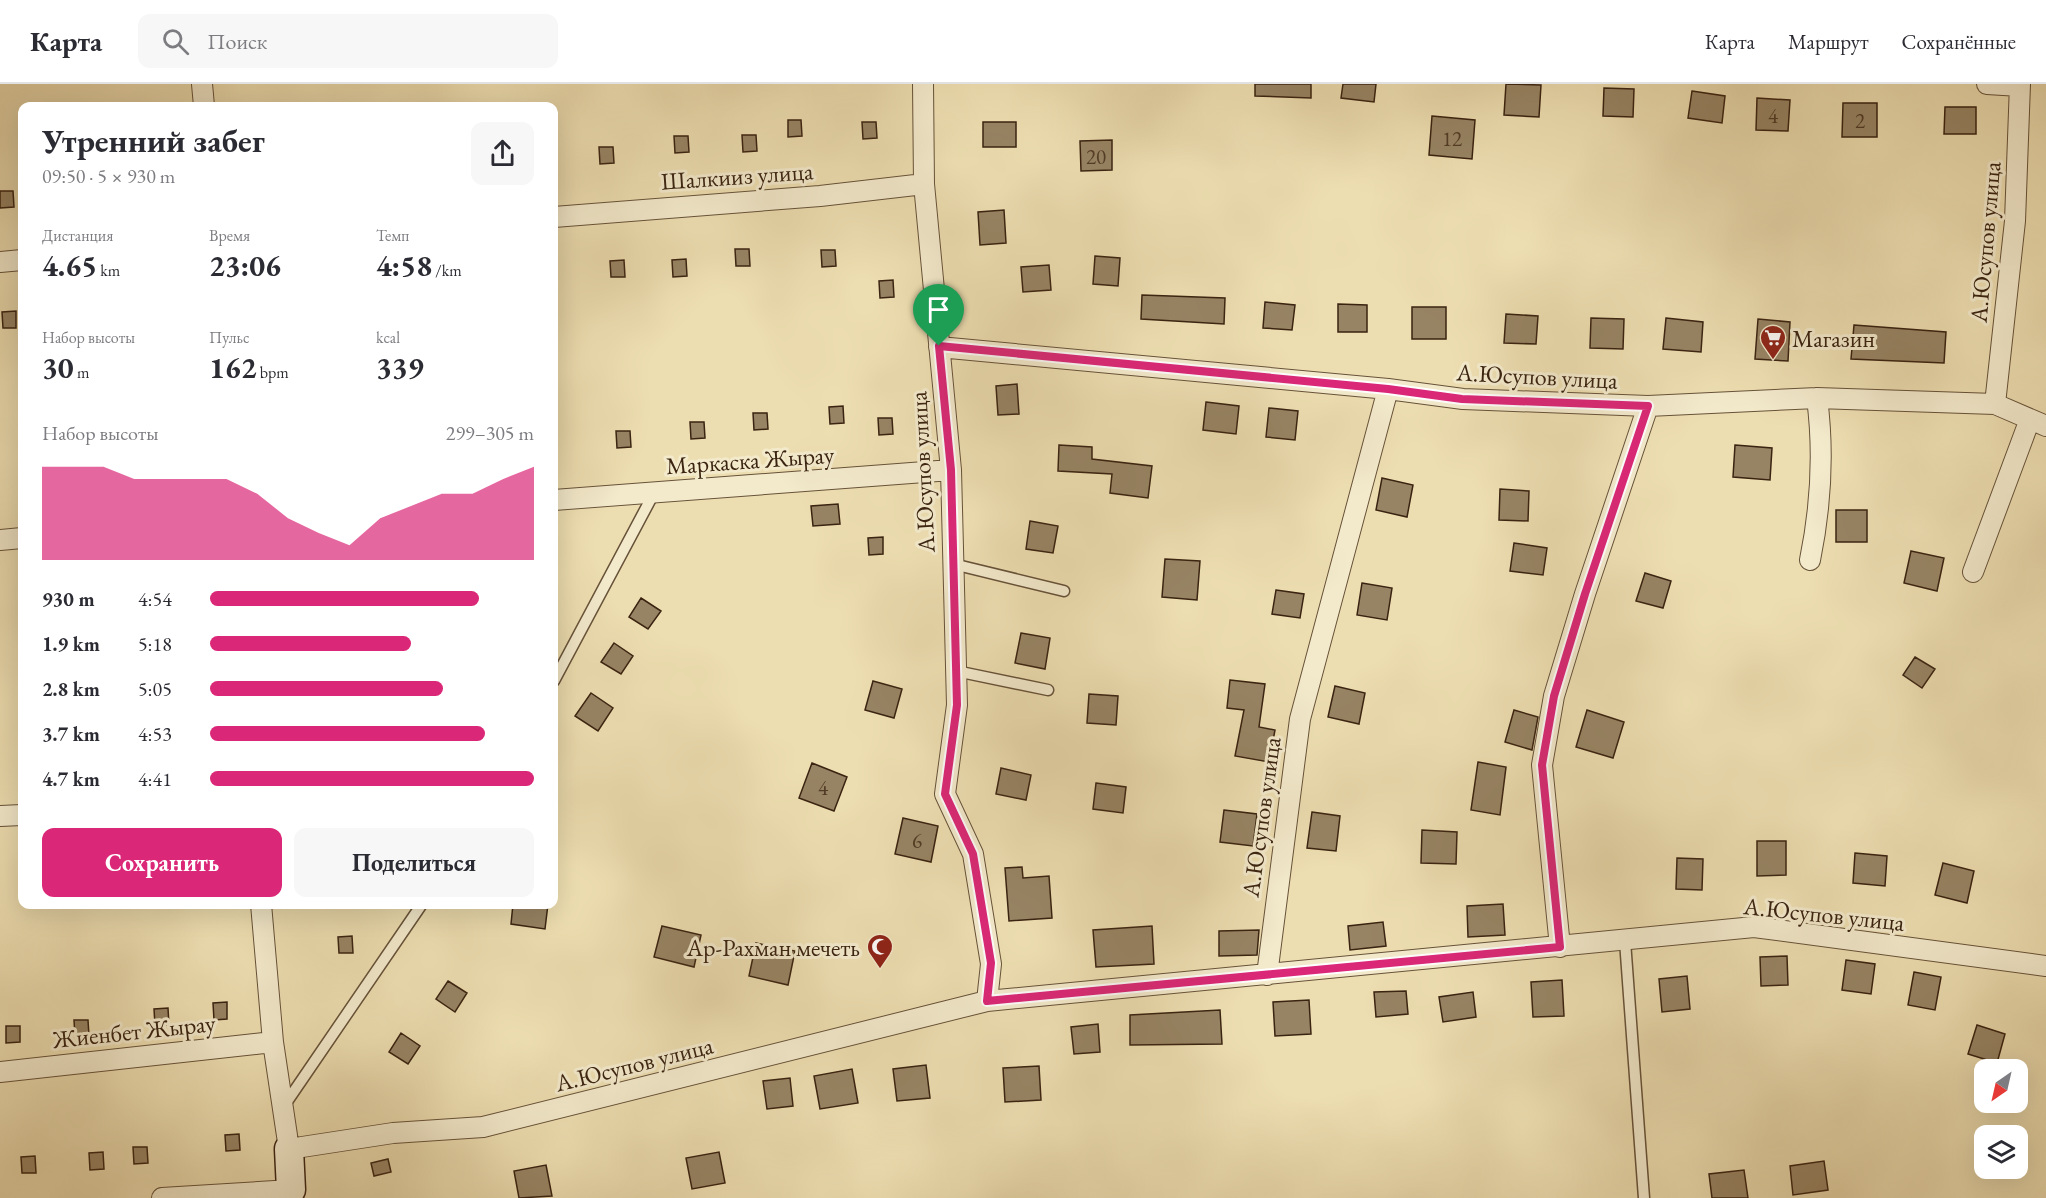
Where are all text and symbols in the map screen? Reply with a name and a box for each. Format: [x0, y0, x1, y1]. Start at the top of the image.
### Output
search box [138, 14, 558, 68]
text: Карта [30, 23, 102, 59]
icon: search [159, 25, 192, 58]
text: Поиск [207, 27, 267, 56]
text: Карта [1705, 28, 1755, 55]
text: Маршрут [1788, 28, 1869, 55]
text: Сохранённые [1902, 28, 2016, 55]
house number: 4 [1768, 102, 1779, 129]
house number: 2 [1855, 107, 1865, 134]
text: Утренний забег [42, 119, 265, 162]
button: share [471, 122, 534, 185]
house number: 12 [1442, 125, 1462, 152]
house number: 20 [1086, 143, 1106, 170]
street label: Шалкииз улица [660, 155, 815, 197]
street label: А.Юсупов улица [1962, 160, 2008, 325]
text: 09:50 · 5 × 930 m [42, 163, 175, 189]
text: Дистанция [42, 225, 113, 246]
text: Время [209, 225, 250, 246]
text: Темп [376, 225, 409, 246]
text: 4.65 [42, 246, 97, 285]
text: 23:06 [209, 246, 281, 285]
text: 4:58 [376, 246, 432, 285]
text: km [97, 260, 120, 281]
text: /km [432, 260, 462, 281]
pin [913, 284, 964, 346]
icon: arrive [922, 293, 955, 326]
supermarket icon: Магазин [1758, 323, 1788, 361]
place label: Магазин [1792, 323, 1875, 354]
text: Набор высоты [42, 327, 135, 348]
text: Пульс [209, 327, 250, 348]
text: kcal [376, 327, 400, 348]
text: 30 [42, 348, 74, 387]
text: 162 [209, 348, 257, 387]
text: 339 [376, 348, 424, 387]
street label: А.Юсупов улица [1455, 356, 1619, 396]
text: m [74, 362, 89, 383]
text: bpm [257, 362, 289, 383]
street label: А.Юсупов улица [902, 390, 942, 554]
text: Набор высоты [42, 420, 158, 446]
text: 299–305 m [446, 420, 534, 446]
street label: Маркаска Жырау [665, 439, 836, 481]
text: 930 m [42, 586, 95, 612]
text: 4:54 [138, 586, 172, 612]
text: 1.9 km [42, 631, 100, 657]
text: 5:18 [138, 631, 172, 657]
text: 2.8 km [42, 676, 100, 702]
text: 5:05 [138, 676, 172, 702]
text: 3.7 km [42, 721, 100, 747]
text: 4:53 [138, 721, 172, 747]
street label: А.Юсупов улица [1234, 734, 1288, 900]
text: 4.7 km [42, 766, 100, 792]
text: 4:41 [138, 766, 172, 792]
house number: 4 [818, 774, 829, 801]
house number: 6 [912, 827, 922, 854]
button: Сохранить [42, 828, 282, 897]
button: Поделиться [294, 828, 534, 897]
street label: А.Юсупов улица [1741, 890, 1906, 938]
place label: Ар-Рахман мечеть [686, 932, 860, 963]
mosque icon: Ар-Рахман мечеть [865, 932, 895, 970]
street label: Жиенбет Жырау [50, 1007, 217, 1055]
street label: А.Юсупов улица [551, 1029, 717, 1099]
north arrow [1974, 1059, 2028, 1113]
map controls [1974, 1059, 2028, 1179]
button: layers [1974, 1125, 2028, 1179]

